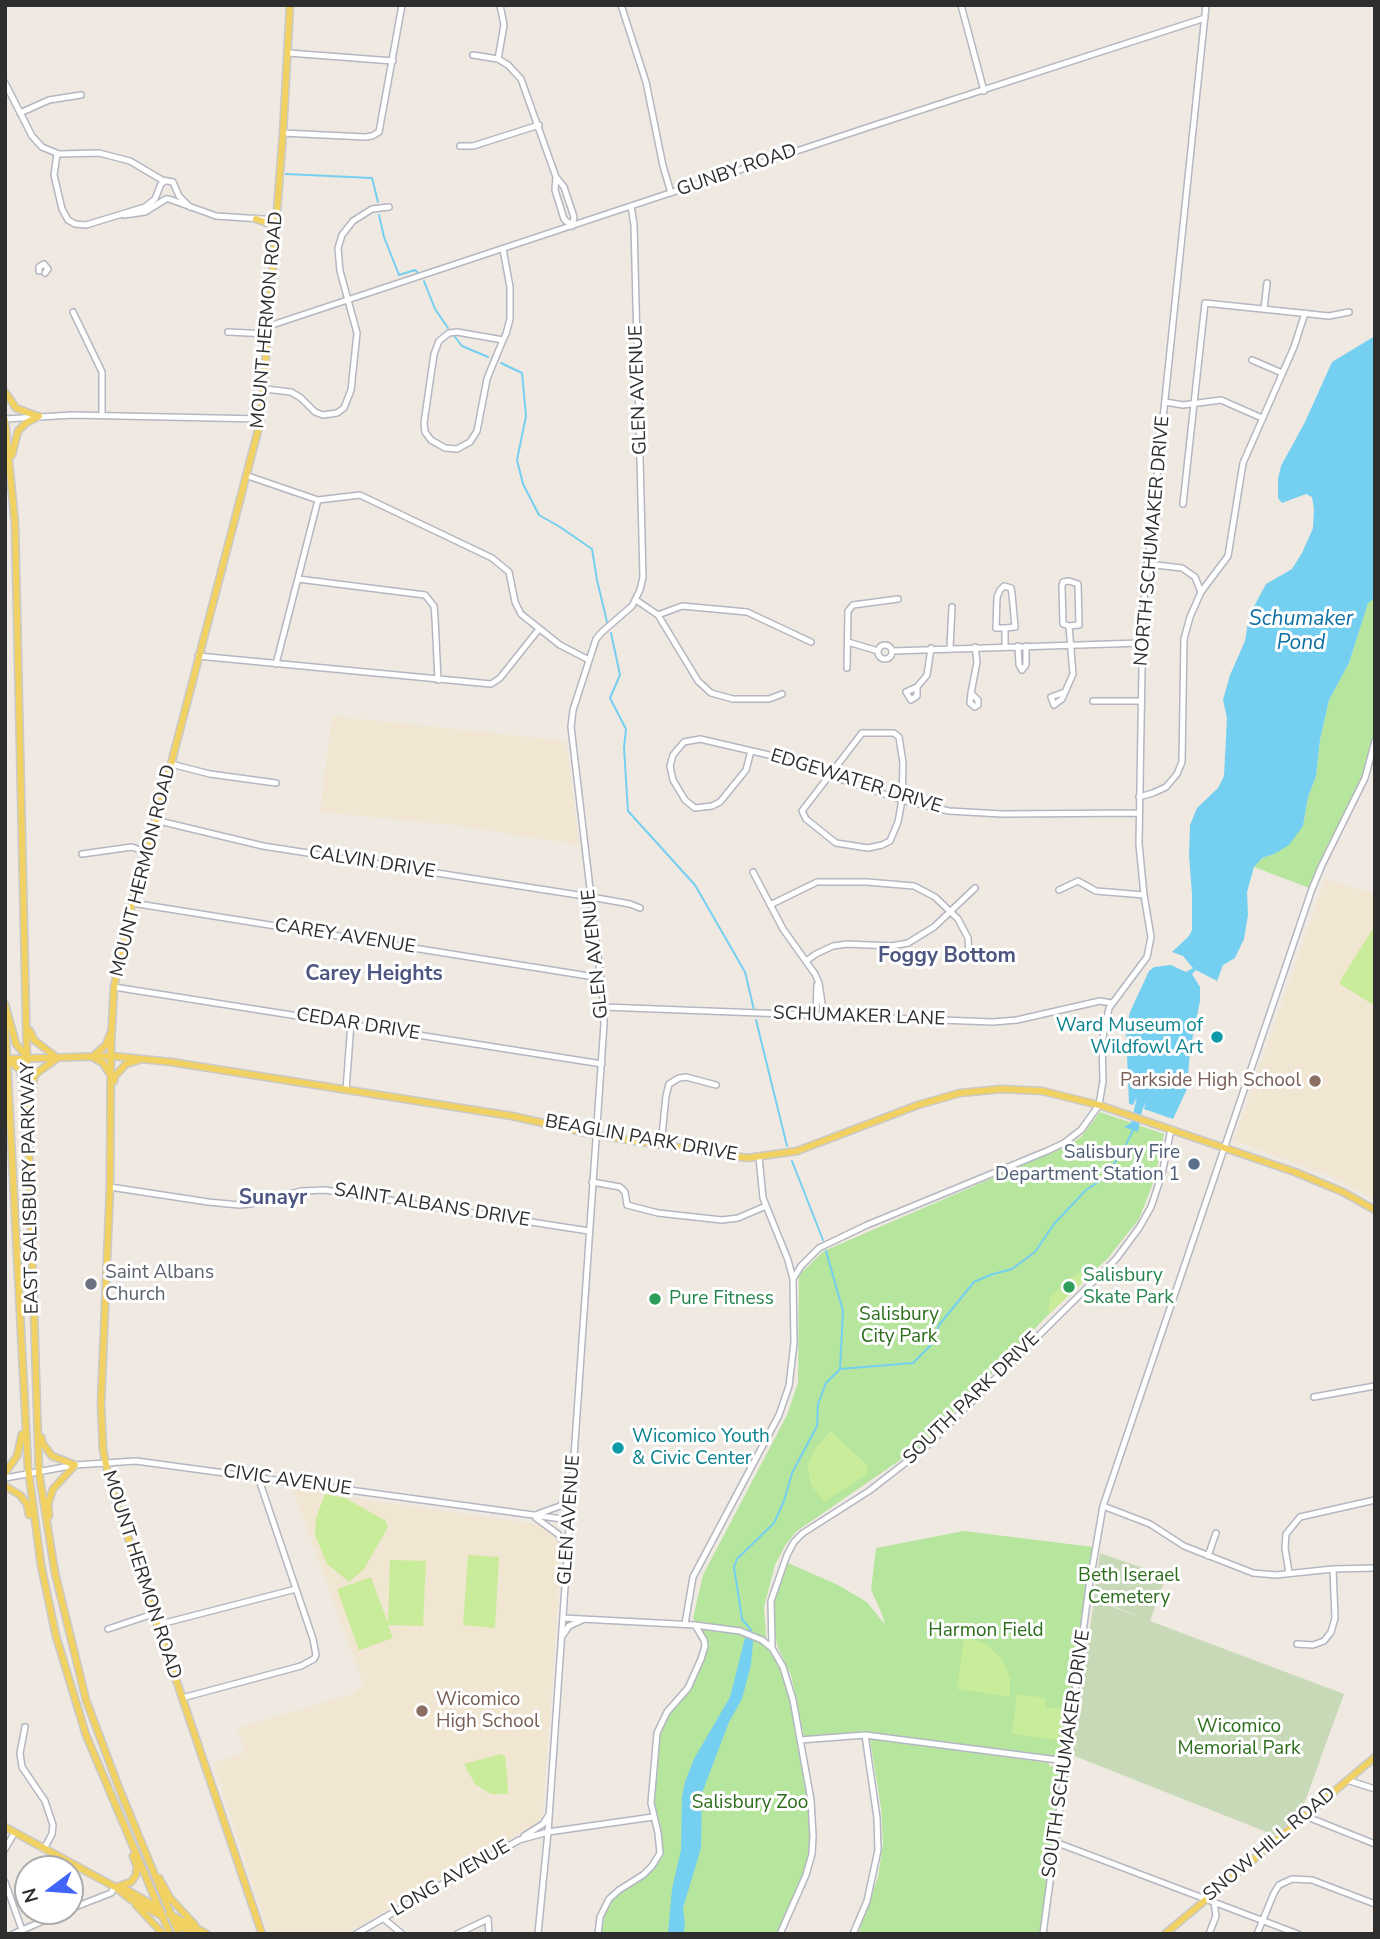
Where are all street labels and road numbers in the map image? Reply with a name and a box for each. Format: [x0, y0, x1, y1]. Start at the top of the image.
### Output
street label: GUNBY ROAD [674, 140, 800, 202]
street label: MOUNT HERMON ROAD [247, 210, 289, 430]
street label: GLEN AVENUE [625, 325, 653, 455]
street label: NORTH SCHUMAKER DRIVE [1131, 415, 1175, 667]
street label: EDGEWATER DRIVE [767, 745, 945, 819]
street label: MOUNT HERMON ROAD [107, 763, 181, 979]
street label: CALVIN DRIVE [307, 842, 437, 884]
street label: GLEN AVENUE [578, 888, 614, 1020]
street label: CAREY AVENUE [273, 915, 417, 959]
street label: SCHUMAKER LANE [772, 1003, 946, 1031]
street label: CEDAR DRIVE [294, 1004, 422, 1046]
street label: EAST SALISBURY PARKWAY [17, 1061, 45, 1315]
street label: BEAGLIN PARK DRIVE [543, 1111, 739, 1167]
street label: SAINT ALBANS DRIVE [332, 1179, 532, 1233]
street label: SOUTH PARK DRIVE [899, 1328, 1045, 1470]
street label: GLEN AVENUE [554, 1454, 586, 1586]
street label: CIVIC AVENUE [221, 1461, 353, 1501]
street label: MOUNT HERMON ROAD [96, 1468, 186, 1682]
street label: SOUTH SCHUMAKER DRIVE [1038, 1629, 1096, 1879]
street label: SNOW HILL ROAD [1199, 1783, 1341, 1907]
street label: LONG AVENUE [388, 1836, 514, 1922]

